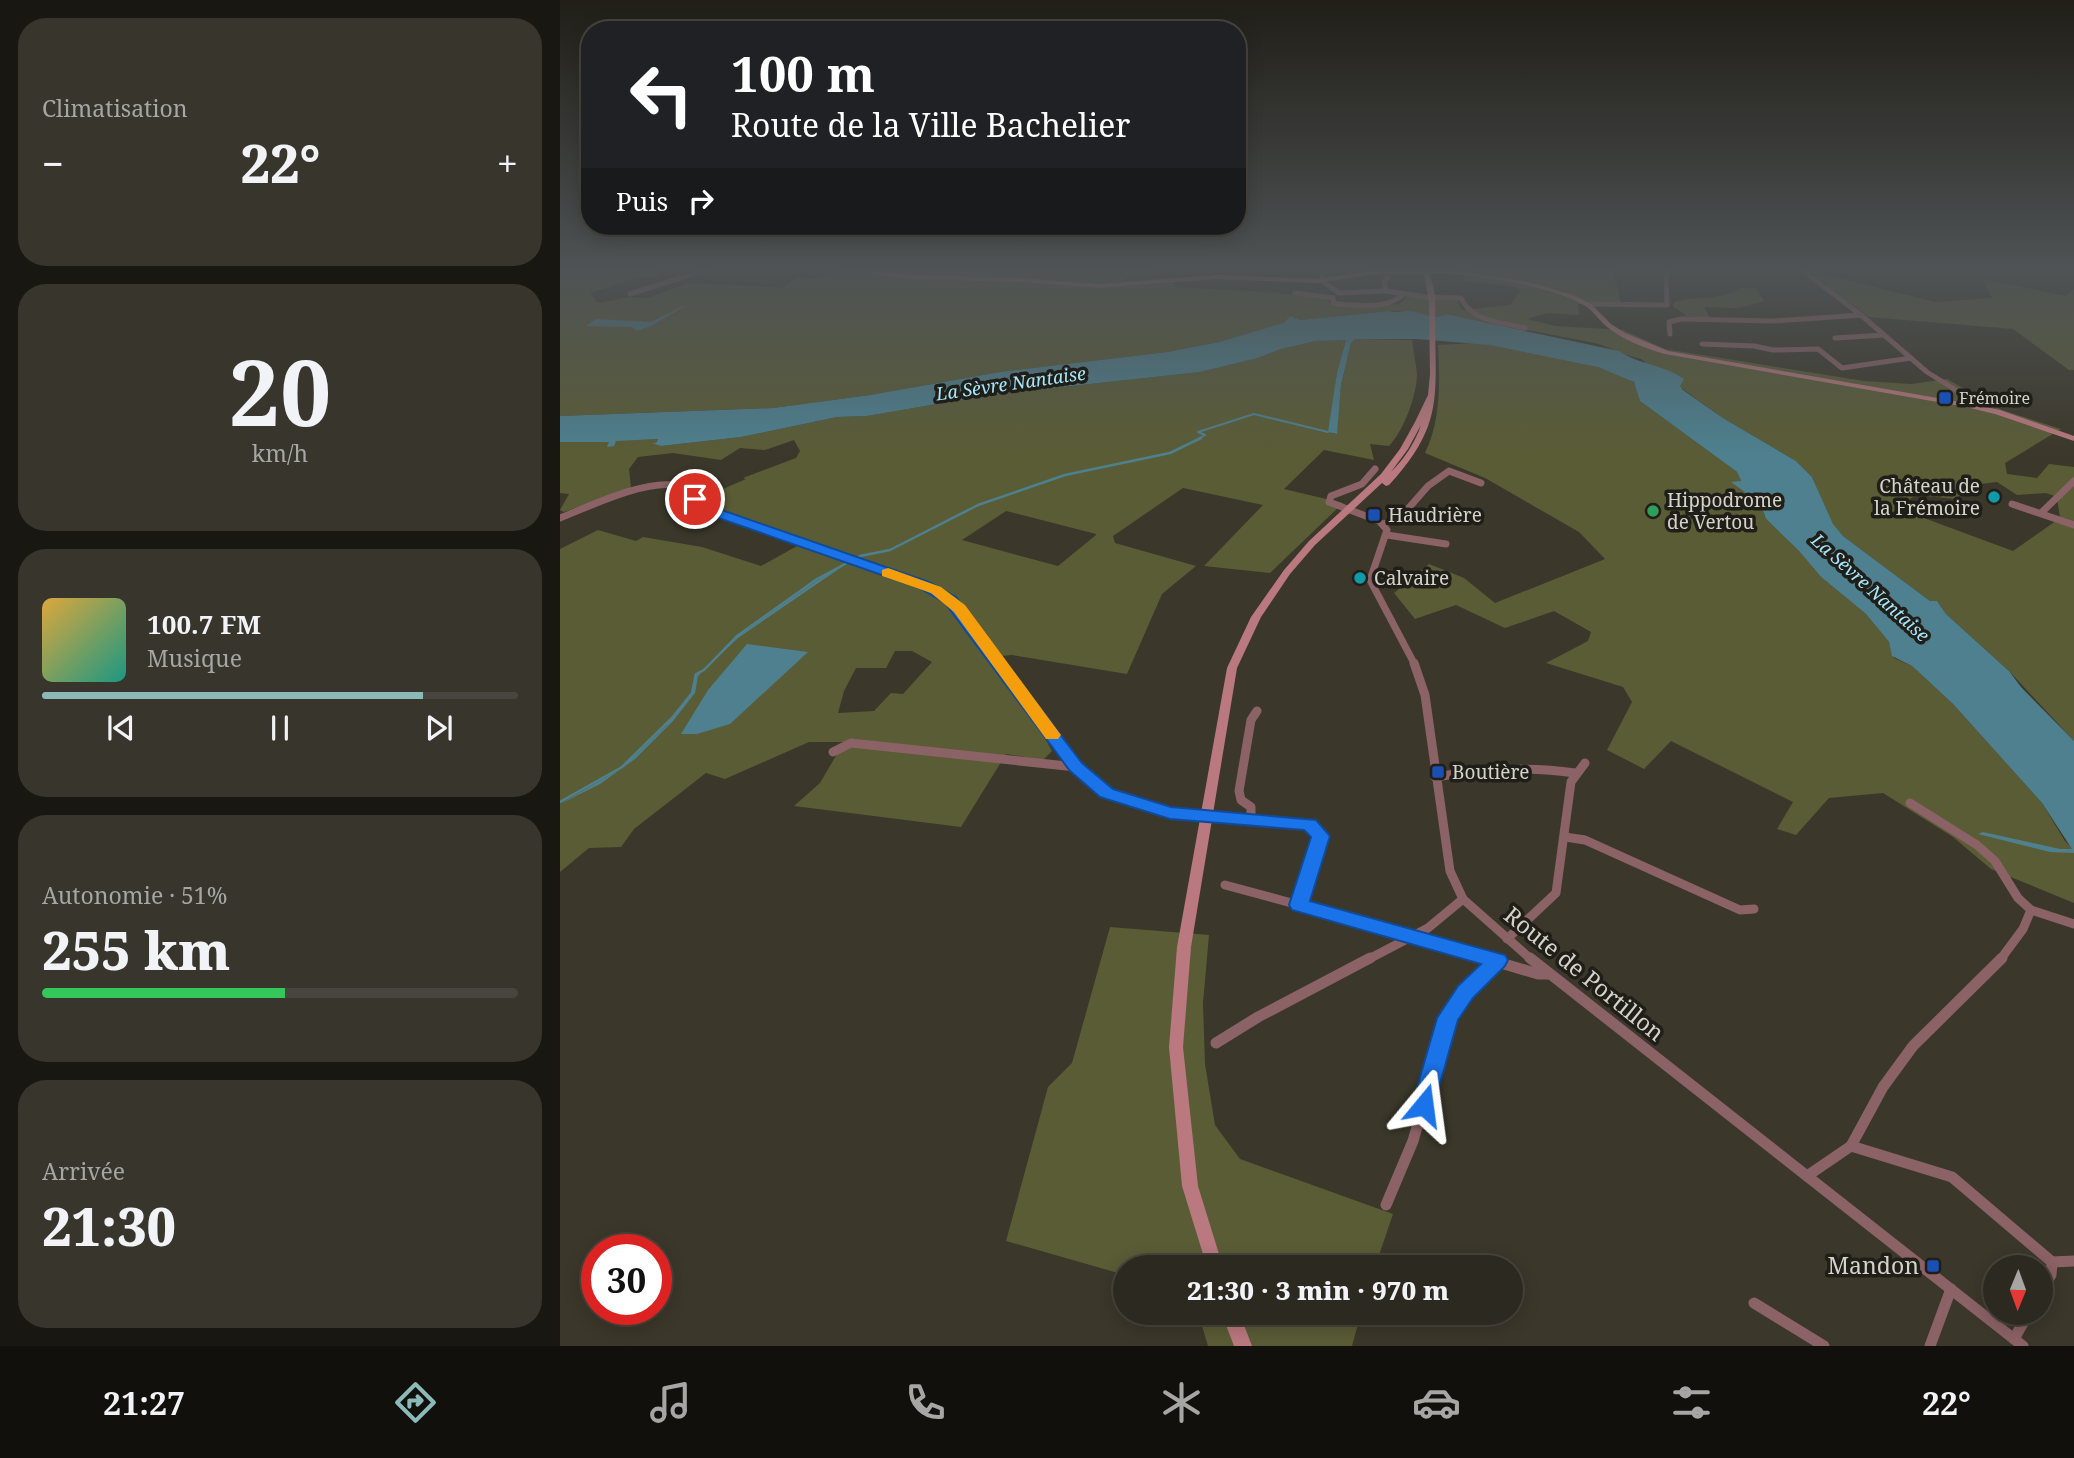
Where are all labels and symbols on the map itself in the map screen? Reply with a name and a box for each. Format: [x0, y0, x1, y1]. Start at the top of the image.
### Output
water label: La Sèvre Nantaise [933, 361, 1087, 406]
place label: Frémoire [1959, 387, 2030, 409]
marker: Frémoire [1937, 390, 1953, 406]
pin [665, 469, 725, 529]
place label: Château de la Frémoire [1874, 473, 1980, 521]
place label: Hippodrome de Vertou [1667, 487, 1782, 535]
marker: Château de la Frémoire [1986, 489, 2002, 505]
place label: Haudrière [1388, 502, 1482, 528]
marker: Hippodrome de Vertou [1645, 503, 1661, 519]
marker: Haudrière [1366, 507, 1382, 523]
water label: La Sèvre Nantaise [1806, 527, 1935, 647]
place label: Calvaire [1374, 565, 1449, 591]
marker: Calvaire [1352, 570, 1368, 586]
place label: Boutière [1452, 759, 1530, 785]
marker: Boutière [1430, 764, 1446, 780]
street label: Route de Portillon [1498, 899, 1672, 1048]
position arrow [1387, 1068, 1461, 1142]
speed limit sign: 30 [581, 1234, 672, 1325]
place label: Mandon [1827, 1249, 1919, 1281]
north arrow [1983, 1255, 2053, 1325]
marker: Mandon [1925, 1258, 1941, 1274]

